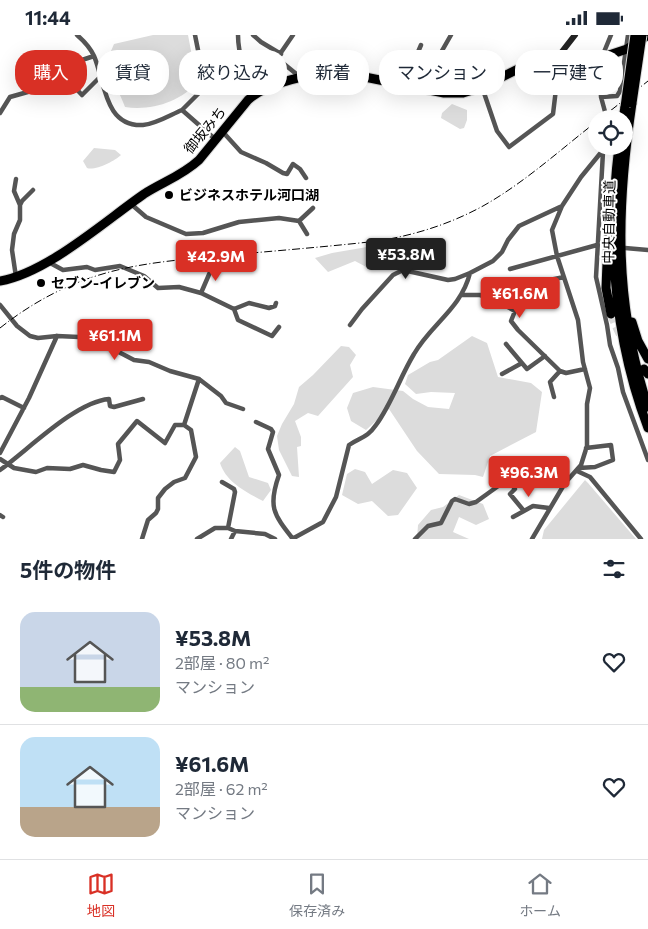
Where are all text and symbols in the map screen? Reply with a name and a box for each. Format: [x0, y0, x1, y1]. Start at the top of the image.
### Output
text: 11:44 [25, 6, 71, 29]
chip: 購入 [15, 50, 87, 95]
chip: 賃貸 [97, 50, 169, 95]
chip: 絞り込み [179, 50, 287, 95]
chip: 新着 [297, 50, 369, 95]
chip: マンション [379, 50, 505, 95]
chip: 一戸建て [515, 50, 623, 95]
street label: 御坂みち [180, 103, 229, 157]
map controls [588, 110, 633, 155]
button: locate [588, 110, 633, 155]
street label: 中央自動車道 [599, 180, 618, 264]
place label: ビジネスホテル河口湖 [179, 186, 319, 203]
marker: ビジネスホテル河口湖 [163, 189, 175, 201]
pin: ¥53.8M [365, 237, 447, 280]
pin: ¥42.9M [175, 239, 257, 282]
text: ¥53.8M [377, 244, 435, 263]
text: ¥42.9M [187, 246, 245, 265]
place label: セブン-イレブン [51, 274, 155, 291]
marker: セブン-イレブン [35, 277, 47, 289]
pin: ¥61.6M [479, 277, 561, 319]
text: ¥61.6M [492, 283, 548, 302]
pin: ¥61.1M [74, 319, 156, 361]
text: ¥61.1M [88, 325, 142, 344]
pin: ¥96.3M [488, 455, 570, 498]
text: ¥96.3M [500, 462, 558, 481]
icon: filters [600, 555, 628, 583]
text: 5件の物件 [20, 557, 116, 582]
text: ¥53.8M [175, 625, 251, 650]
icon: home [60, 632, 120, 692]
icon: heart [600, 648, 628, 676]
text: 2部屋 · 80 m² [175, 653, 269, 672]
text: マンション [175, 677, 255, 696]
text: ¥61.6M [175, 751, 249, 776]
icon: home [60, 757, 120, 817]
icon: heart [600, 773, 628, 801]
text: 2部屋 · 62 m² [175, 779, 268, 798]
text: マンション [175, 803, 255, 822]
tab: 地図 [87, 870, 115, 920]
tab: 保存済み [289, 870, 345, 920]
tab: ホーム [519, 870, 561, 920]

